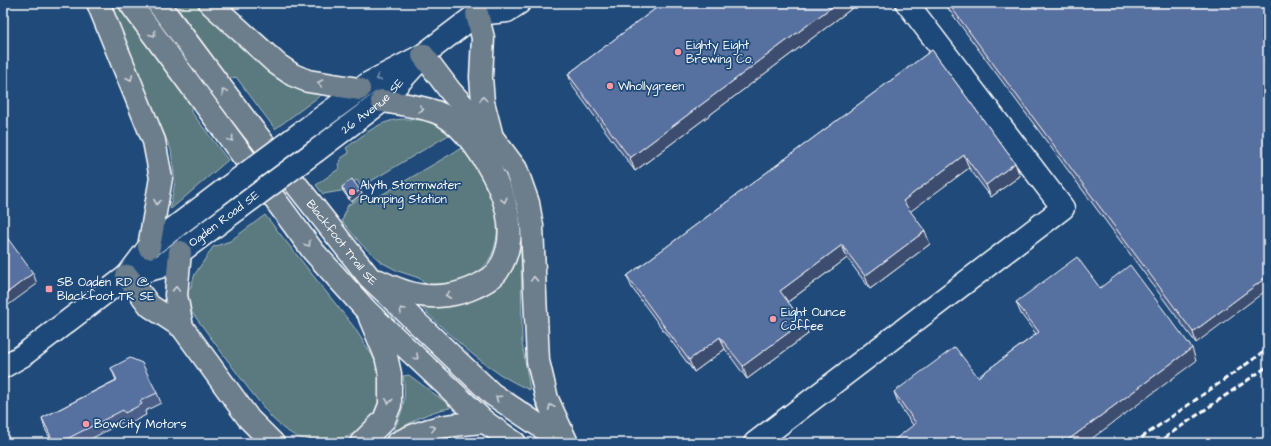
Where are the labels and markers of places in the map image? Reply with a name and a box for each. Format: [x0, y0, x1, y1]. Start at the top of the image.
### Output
place label: Eighty Eight Brewing Co. [686, 37, 753, 69]
marker: Eighty Eight Brewing Co. [673, 47, 683, 57]
place label: Whollygreen [618, 78, 684, 96]
marker: Whollygreen [605, 81, 615, 91]
place label: Alyth Stormwater Pumping Station [360, 177, 461, 209]
marker: Alyth Stormwater Pumping Station [347, 187, 357, 197]
place label: SB Ogden RD @ Blackfoot TR SE [57, 274, 154, 305]
marker: SB Ogden RD @ Blackfoot TR SE [44, 284, 54, 294]
place label: Eight Ounce Coffee [781, 304, 846, 335]
marker: Eight Ounce Coffee [768, 314, 778, 324]
place label: BowCity Motors [94, 416, 186, 434]
marker: BowCity Motors [81, 419, 91, 429]

